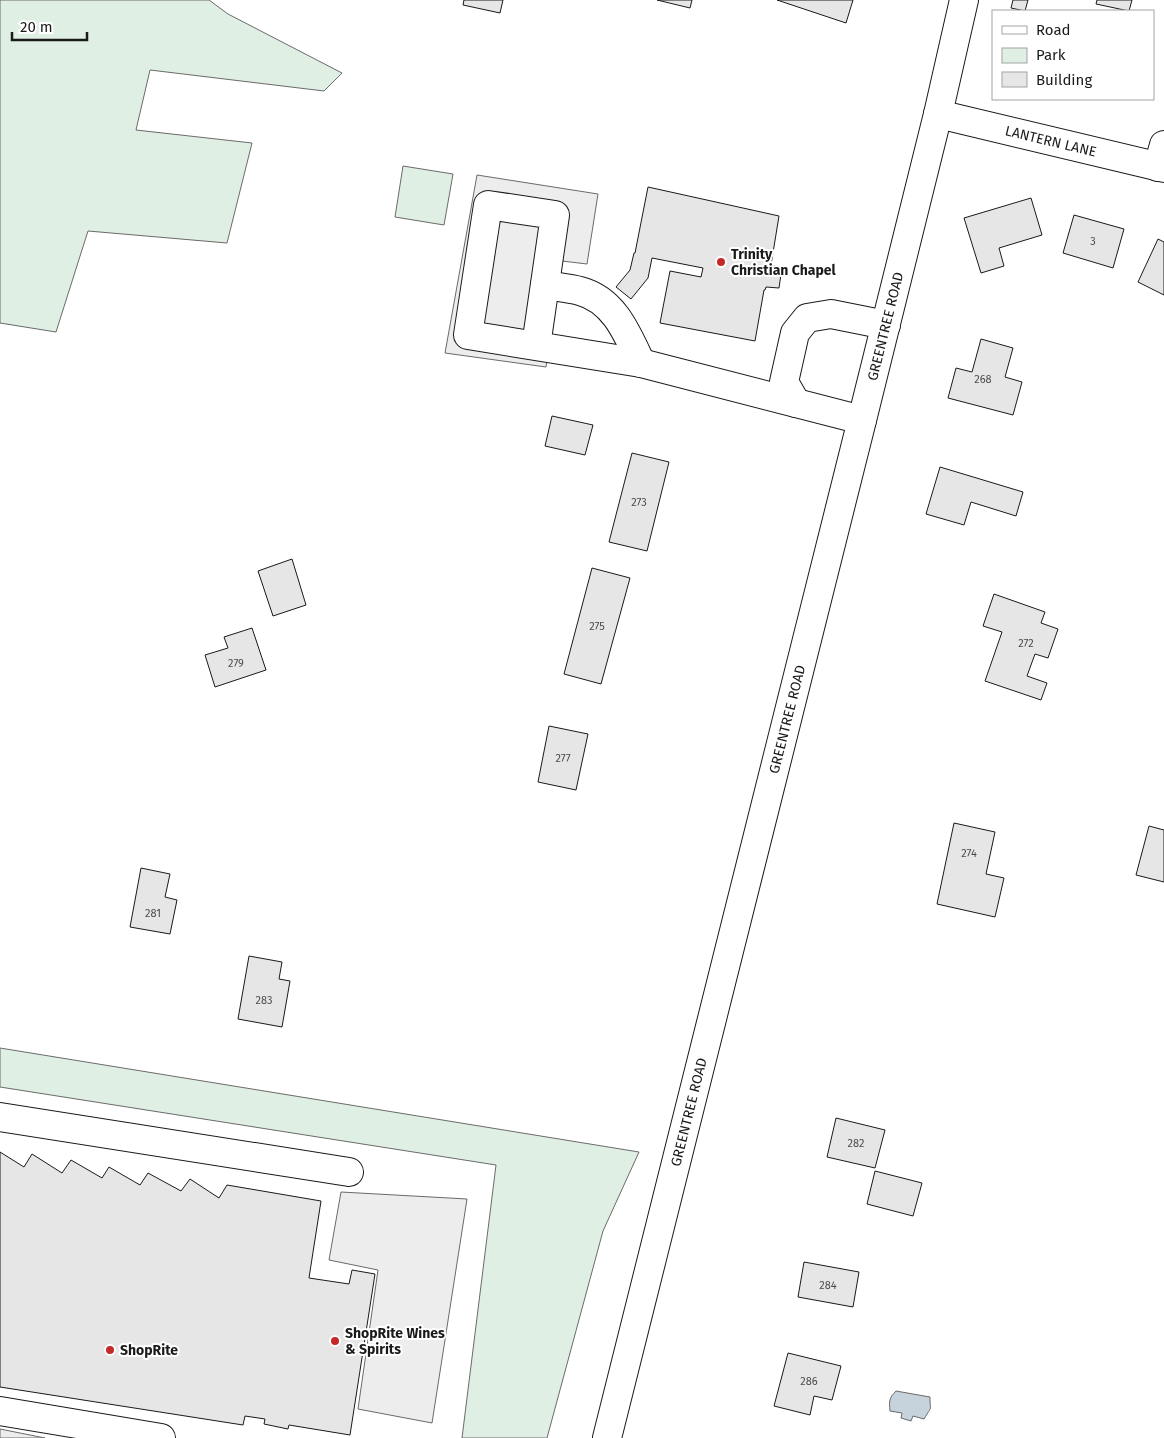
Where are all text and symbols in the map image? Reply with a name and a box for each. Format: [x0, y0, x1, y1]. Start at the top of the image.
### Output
scale bar [12, 10, 88, 42]
legend [992, 10, 1154, 100]
text: 20 m [20, 18, 53, 36]
text: Road [1036, 21, 1071, 39]
text: Park [1036, 46, 1066, 64]
text: Building [1036, 71, 1092, 89]
street label: LANTERN LANE [1003, 122, 1098, 161]
house number: 3 [1090, 235, 1096, 248]
place label: Trinity Christian Chapel [731, 246, 836, 279]
marker: Trinity Christian Chapel [715, 256, 727, 268]
street label: GREENTREE ROAD [864, 270, 907, 382]
house number: 268 [974, 373, 992, 386]
house number: 273 [631, 496, 647, 509]
house number: 275 [589, 620, 605, 633]
house number: 272 [1018, 637, 1034, 650]
house number: 279 [228, 657, 244, 670]
street label: GREENTREE ROAD [766, 663, 809, 775]
house number: 277 [555, 752, 571, 765]
house number: 274 [961, 847, 977, 860]
house number: 281 [145, 907, 161, 920]
house number: 283 [256, 994, 273, 1007]
street label: GREENTREE ROAD [667, 1056, 711, 1168]
house number: 282 [848, 1137, 864, 1150]
house number: 284 [819, 1279, 837, 1292]
place label: ShopRite Wines & Spirits [345, 1325, 445, 1358]
marker: ShopRite Wines & Spirits [329, 1335, 341, 1347]
place label: ShopRite [120, 1342, 178, 1359]
marker: ShopRite [104, 1344, 116, 1356]
house number: 286 [800, 1375, 818, 1388]

